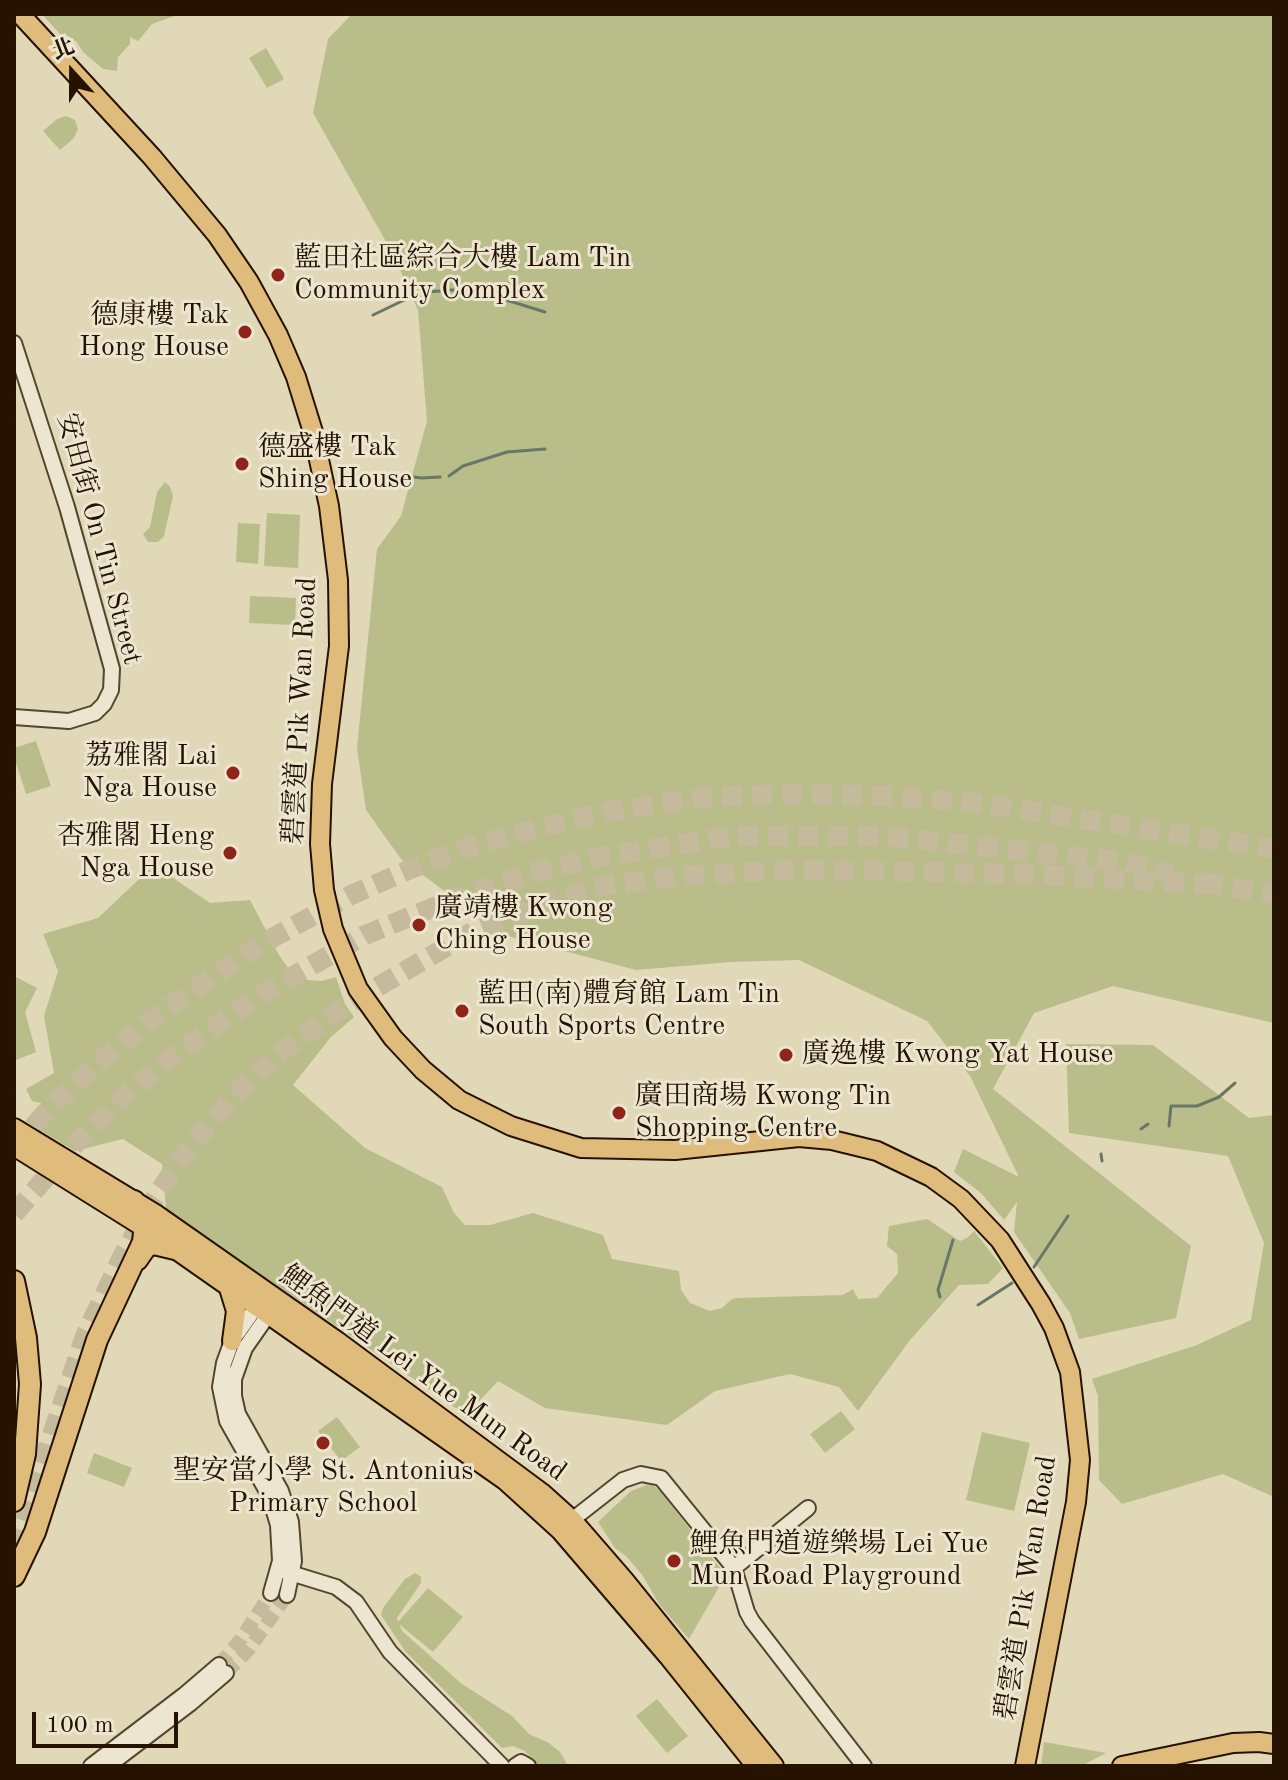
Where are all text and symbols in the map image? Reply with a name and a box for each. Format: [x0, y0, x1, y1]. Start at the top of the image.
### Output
north arrow [32, 32, 112, 112]
text: 北 [49, 35, 78, 64]
place label: 藍田社區綜合大樓 Lam Tin Community Complex [294, 242, 631, 308]
marker: 藍田社區綜合大樓 Lam Tin Community Complex [269, 266, 287, 284]
place label: 德康樓 Tak Hong House [79, 299, 229, 365]
marker: 德康樓 Tak Hong House [236, 323, 254, 341]
street label: 安田街 On Tin Street [49, 410, 149, 668]
place label: 德盛樓 Tak Shing House [258, 431, 412, 497]
marker: 德盛樓 Tak Shing House [233, 455, 251, 473]
street label: 碧雲道 Pik Wan Road [277, 576, 325, 846]
place label: 荔雅閣 Lai Nga House [83, 740, 217, 806]
marker: 荔雅閣 Lai Nga House [224, 764, 242, 782]
place label: 杏雅閣 Heng Nga House [57, 820, 214, 886]
marker: 杏雅閣 Heng Nga House [221, 844, 239, 862]
place label: 廣靖樓 Kwong Ching House [435, 892, 613, 958]
marker: 廣靖樓 Kwong Ching House [410, 916, 428, 934]
place label: 藍田(南)體育館 Lam Tin South Sports Centre [478, 978, 780, 1044]
marker: 藍田(南)體育館 Lam Tin South Sports Centre [453, 1002, 471, 1020]
place label: 廣逸樓 Kwong Yat House [802, 1038, 1113, 1072]
marker: 廣逸樓 Kwong Yat House [777, 1046, 795, 1064]
place label: 廣田商場 Kwong Tin Shopping Centre [635, 1080, 891, 1146]
marker: 廣田商場 Kwong Tin Shopping Centre [610, 1104, 628, 1122]
street label: 鯉魚門道 Lei Yue Mun Road [273, 1259, 573, 1489]
marker: 聖安當小學 St. Antonius Primary School [314, 1434, 332, 1452]
street label: 碧雲道 Pik Wan Road [989, 1453, 1065, 1723]
place label: 聖安當小學 St. Antonius Primary School [173, 1455, 473, 1521]
place label: 鯉魚門道遊樂場 Lei Yue Mun Road Playground [690, 1528, 988, 1594]
marker: 鯉魚門道遊樂場 Lei Yue Mun Road Playground [665, 1552, 683, 1570]
scale bar [36, 1696, 182, 1746]
text: 100 m [46, 1714, 114, 1738]

